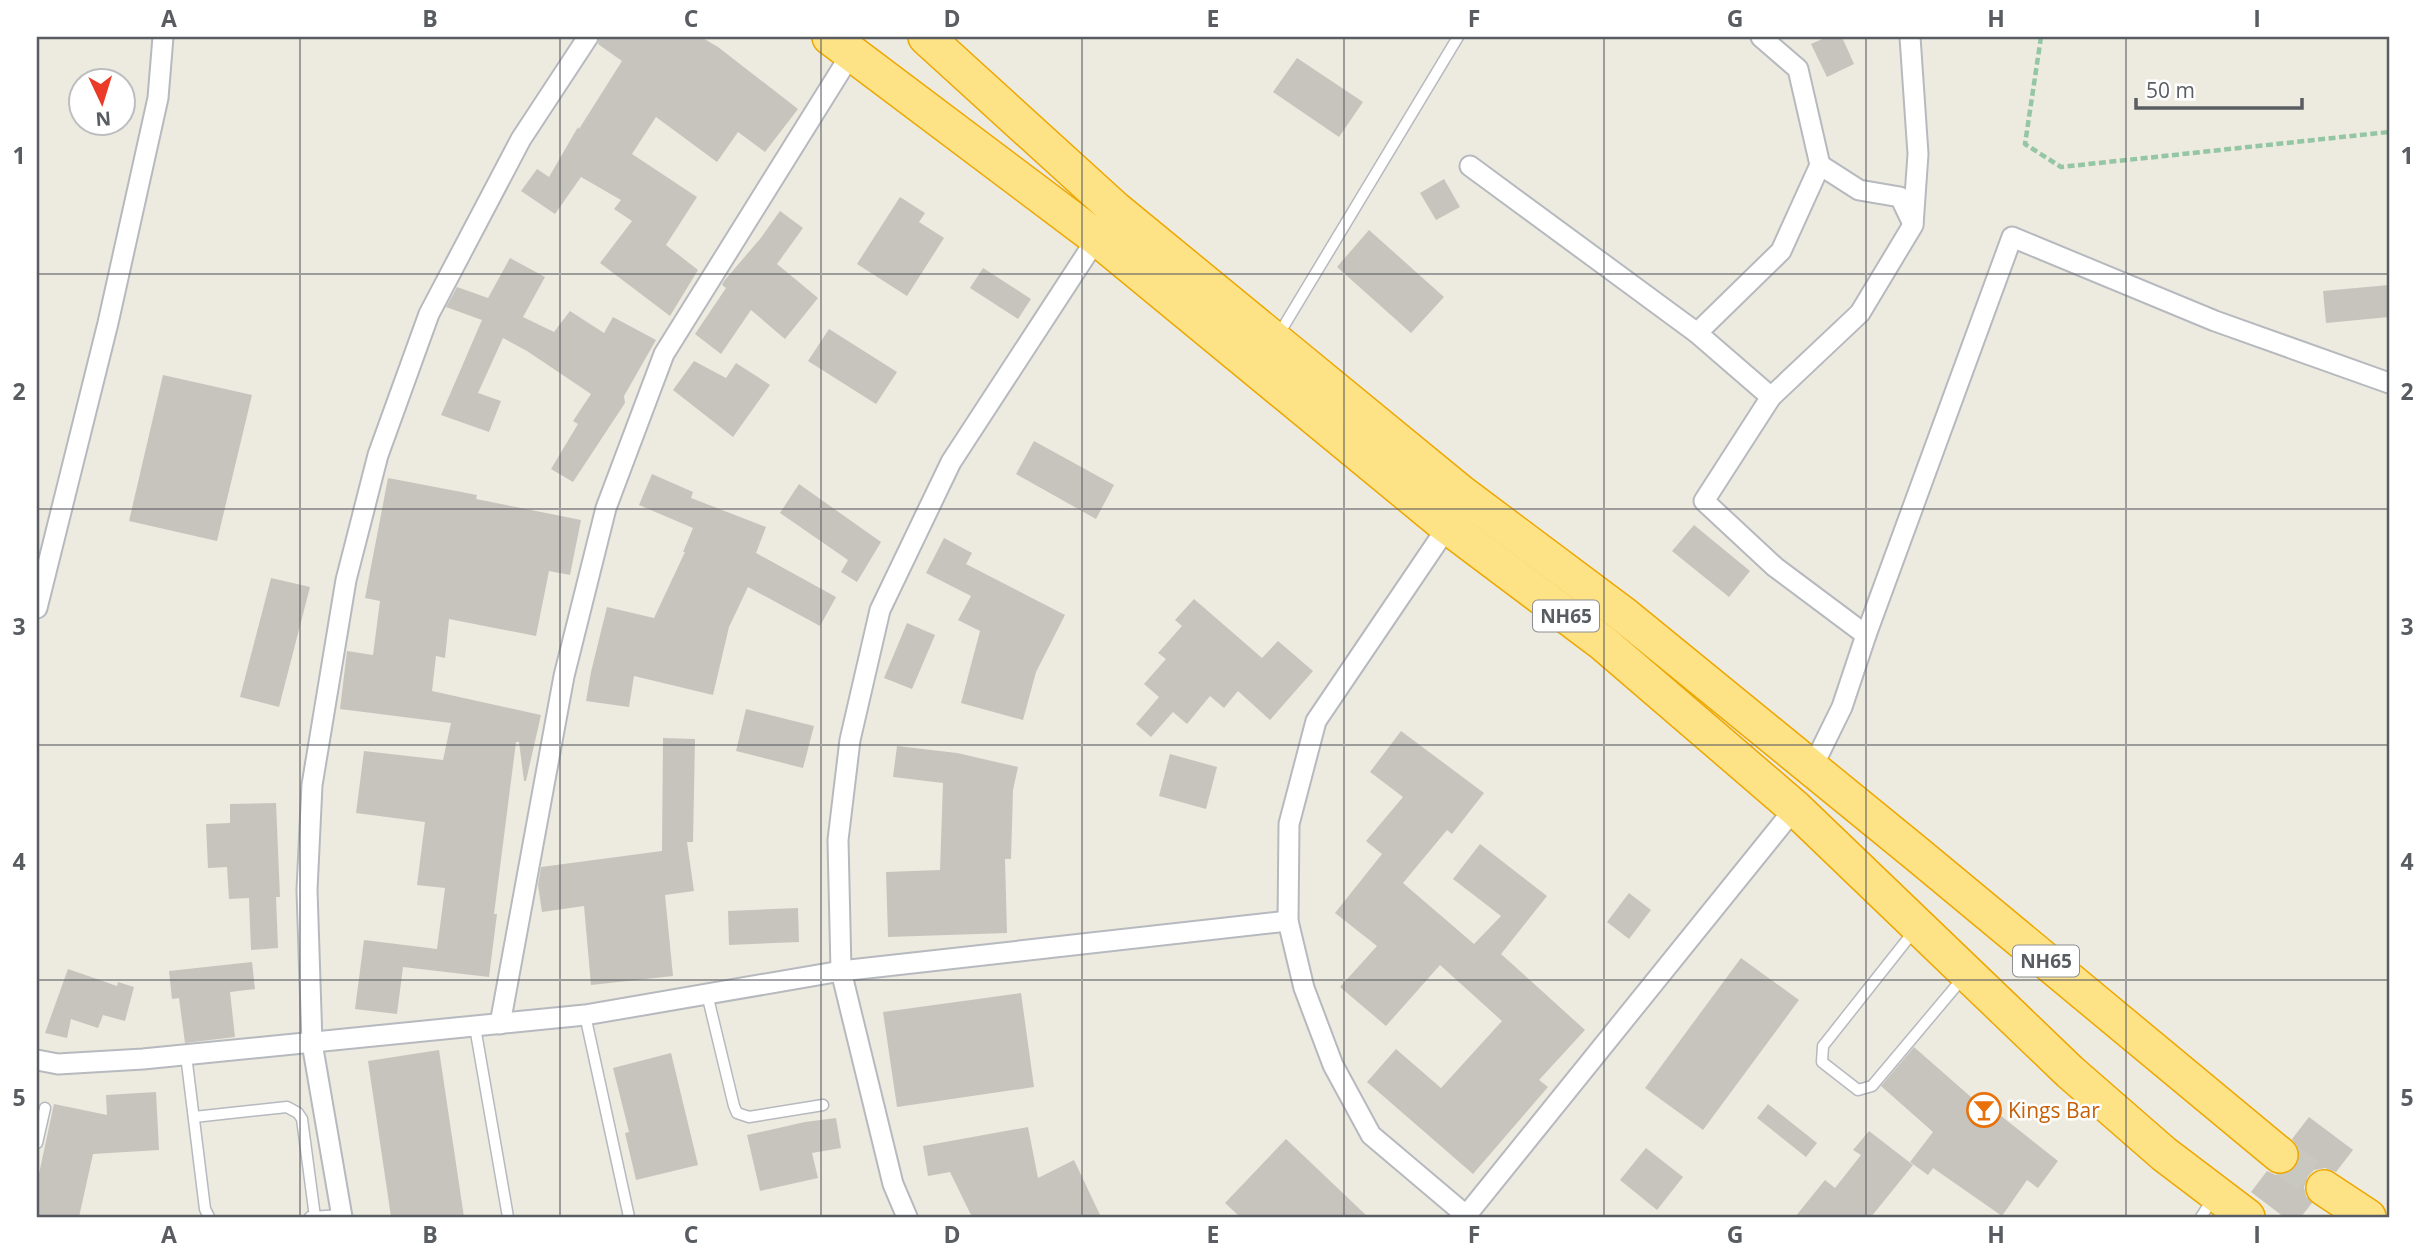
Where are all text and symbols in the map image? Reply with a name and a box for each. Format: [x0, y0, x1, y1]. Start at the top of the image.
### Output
text: A [161, 2, 177, 34]
text: B [422, 2, 438, 34]
text: C [684, 2, 698, 34]
text: D [943, 2, 961, 34]
text: E [1207, 2, 1219, 34]
text: F [1468, 2, 1480, 34]
text: G [1727, 2, 1743, 34]
text: H [1987, 2, 2005, 34]
text: I [2253, 2, 2261, 34]
north arrow [66, 66, 136, 136]
scale bar [2136, 66, 2302, 110]
text: 50 m [2146, 76, 2195, 104]
text: N [95, 105, 112, 132]
text: 1 [12, 139, 26, 171]
text: 1 [2400, 139, 2414, 171]
text: 2 [12, 375, 26, 407]
text: 2 [2400, 375, 2414, 407]
road number: NH65 [1533, 600, 1599, 632]
text: 3 [12, 610, 26, 642]
text: 3 [2400, 610, 2414, 642]
text: 4 [12, 845, 26, 877]
text: 4 [2400, 845, 2414, 877]
road number: NH65 [2013, 945, 2079, 976]
text: 5 [12, 1081, 26, 1113]
text: 5 [2400, 1081, 2414, 1113]
bar icon: Kings Bar [1965, 1091, 2003, 1129]
place label: Kings Bar [2008, 1096, 2100, 1124]
text: A [161, 1218, 177, 1250]
text: B [422, 1218, 438, 1250]
text: C [684, 1218, 698, 1250]
text: D [943, 1218, 961, 1250]
text: E [1207, 1218, 1219, 1250]
text: F [1468, 1218, 1480, 1250]
text: G [1727, 1218, 1743, 1250]
text: H [1987, 1218, 2005, 1250]
text: I [2253, 1218, 2261, 1250]

